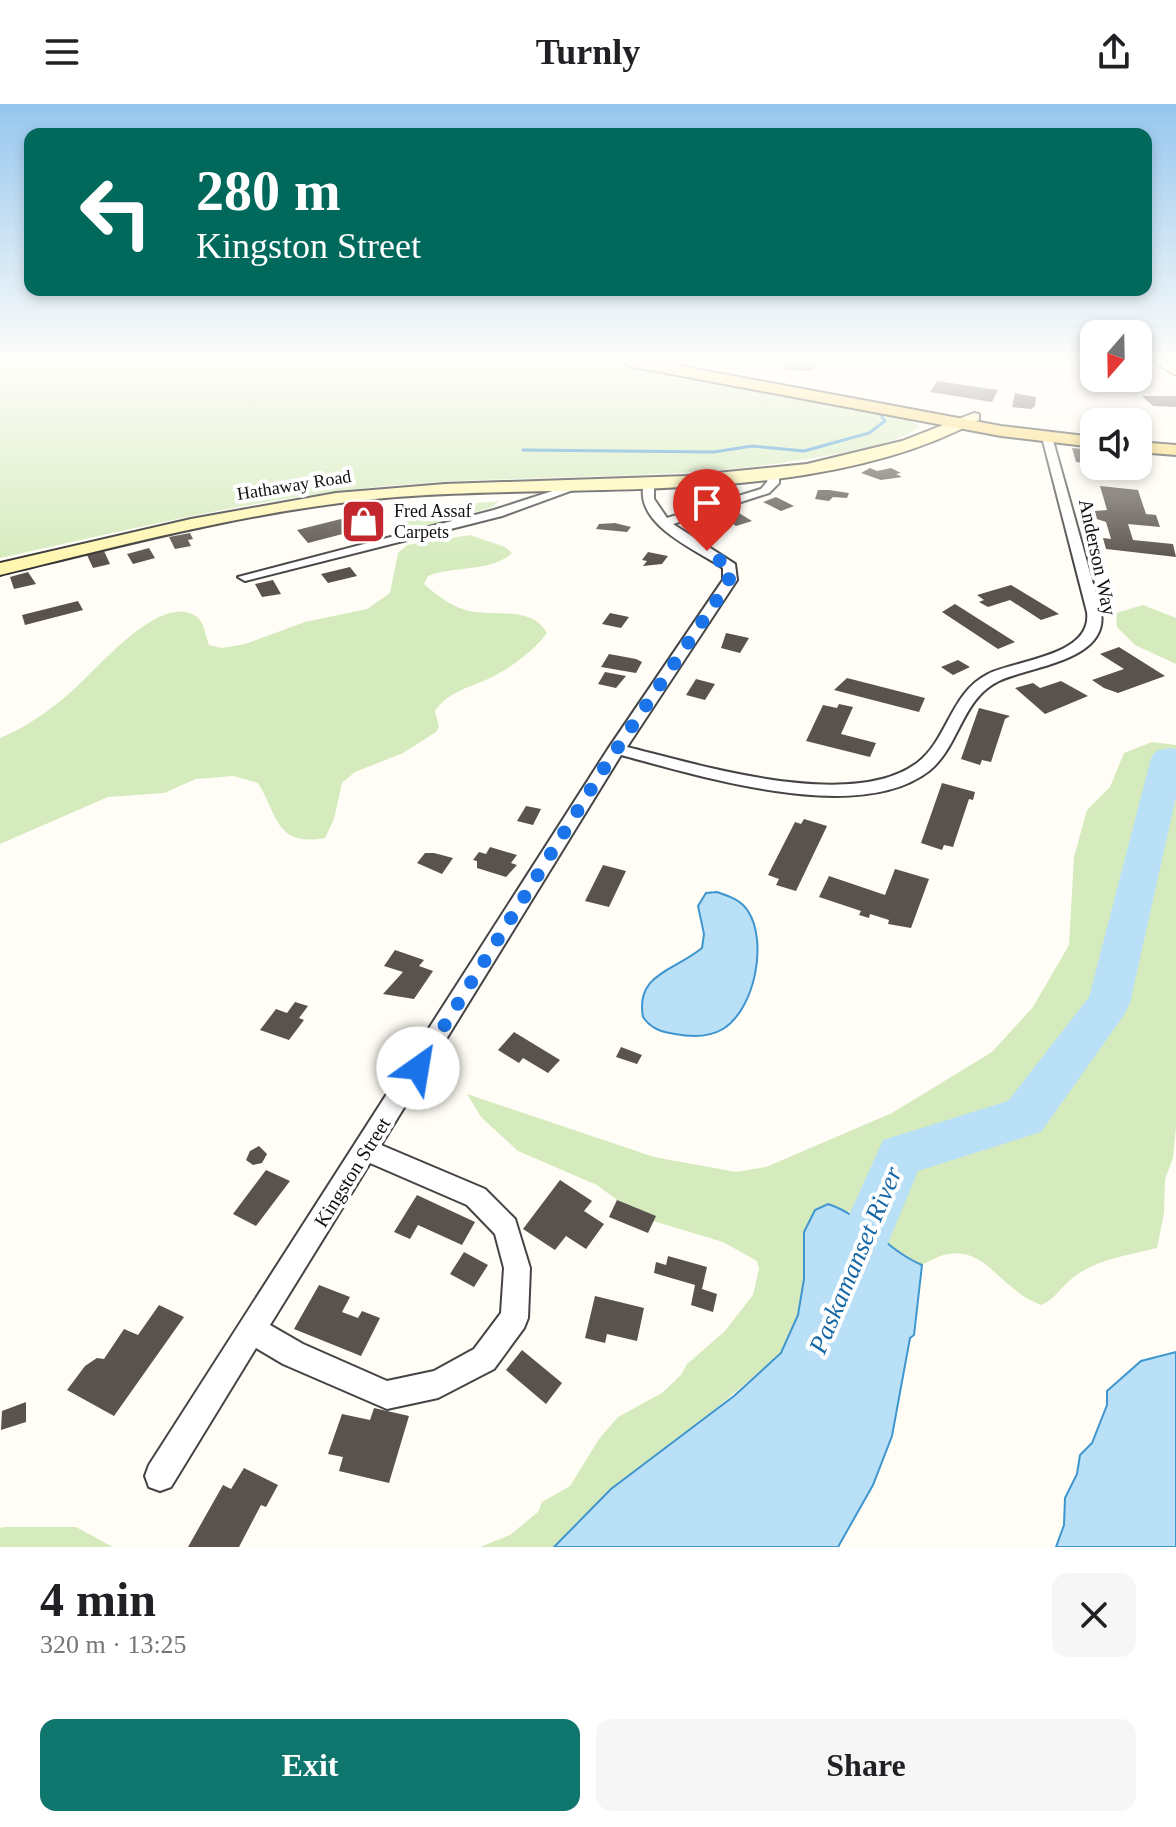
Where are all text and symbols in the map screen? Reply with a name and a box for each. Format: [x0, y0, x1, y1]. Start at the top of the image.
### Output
icon: menu [40, 30, 84, 74]
icon: share [1092, 30, 1136, 74]
text: Turnly [536, 32, 640, 72]
icon: left [64, 160, 168, 264]
text: 280 m [196, 160, 341, 222]
text: Kingston Street [196, 226, 421, 266]
north arrow [1080, 320, 1152, 392]
map controls [1080, 320, 1152, 480]
button: sound [1080, 408, 1152, 480]
street label: Hathaway Road [235, 466, 353, 504]
pin [673, 469, 741, 551]
icon: arrive [685, 481, 729, 525]
shop icon: Fred Assaf Carpets [339, 497, 387, 545]
street label: Anderson Way [1074, 497, 1121, 617]
place label: Fred Assaf Carpets [394, 501, 472, 542]
position arrow [376, 1026, 460, 1110]
street label: Kingston Street [310, 1113, 396, 1231]
water label: Paskamanset River [803, 1162, 908, 1359]
text: 4 min [40, 1573, 156, 1626]
button: close [1052, 1573, 1136, 1657]
text: 320 m · 13:25 [40, 1630, 187, 1659]
button: Exit [40, 1719, 580, 1811]
button: Share [596, 1719, 1136, 1811]

